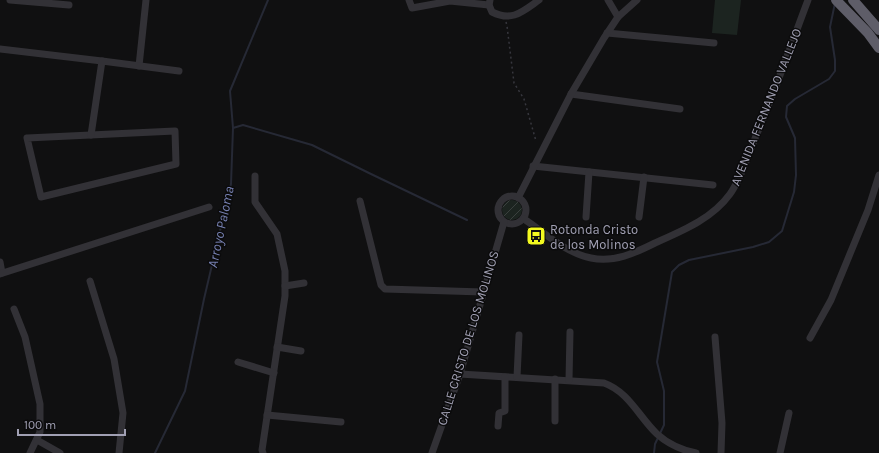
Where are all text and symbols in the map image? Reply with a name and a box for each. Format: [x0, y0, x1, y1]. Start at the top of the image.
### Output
street label: AVENIDA FERNANDO VALLEJO [728, 26, 804, 188]
water label: Arroyo Paloma [204, 185, 238, 269]
place label: Rotonda Cristo de los Molinos [550, 222, 638, 252]
bus stop icon: Rotonda Cristo de los Molinos [525, 225, 547, 247]
street label: CALLE CRISTO DE LOS MOLINOS [434, 249, 502, 427]
scale bar [18, 411, 125, 437]
text: 100 m [24, 418, 56, 432]

